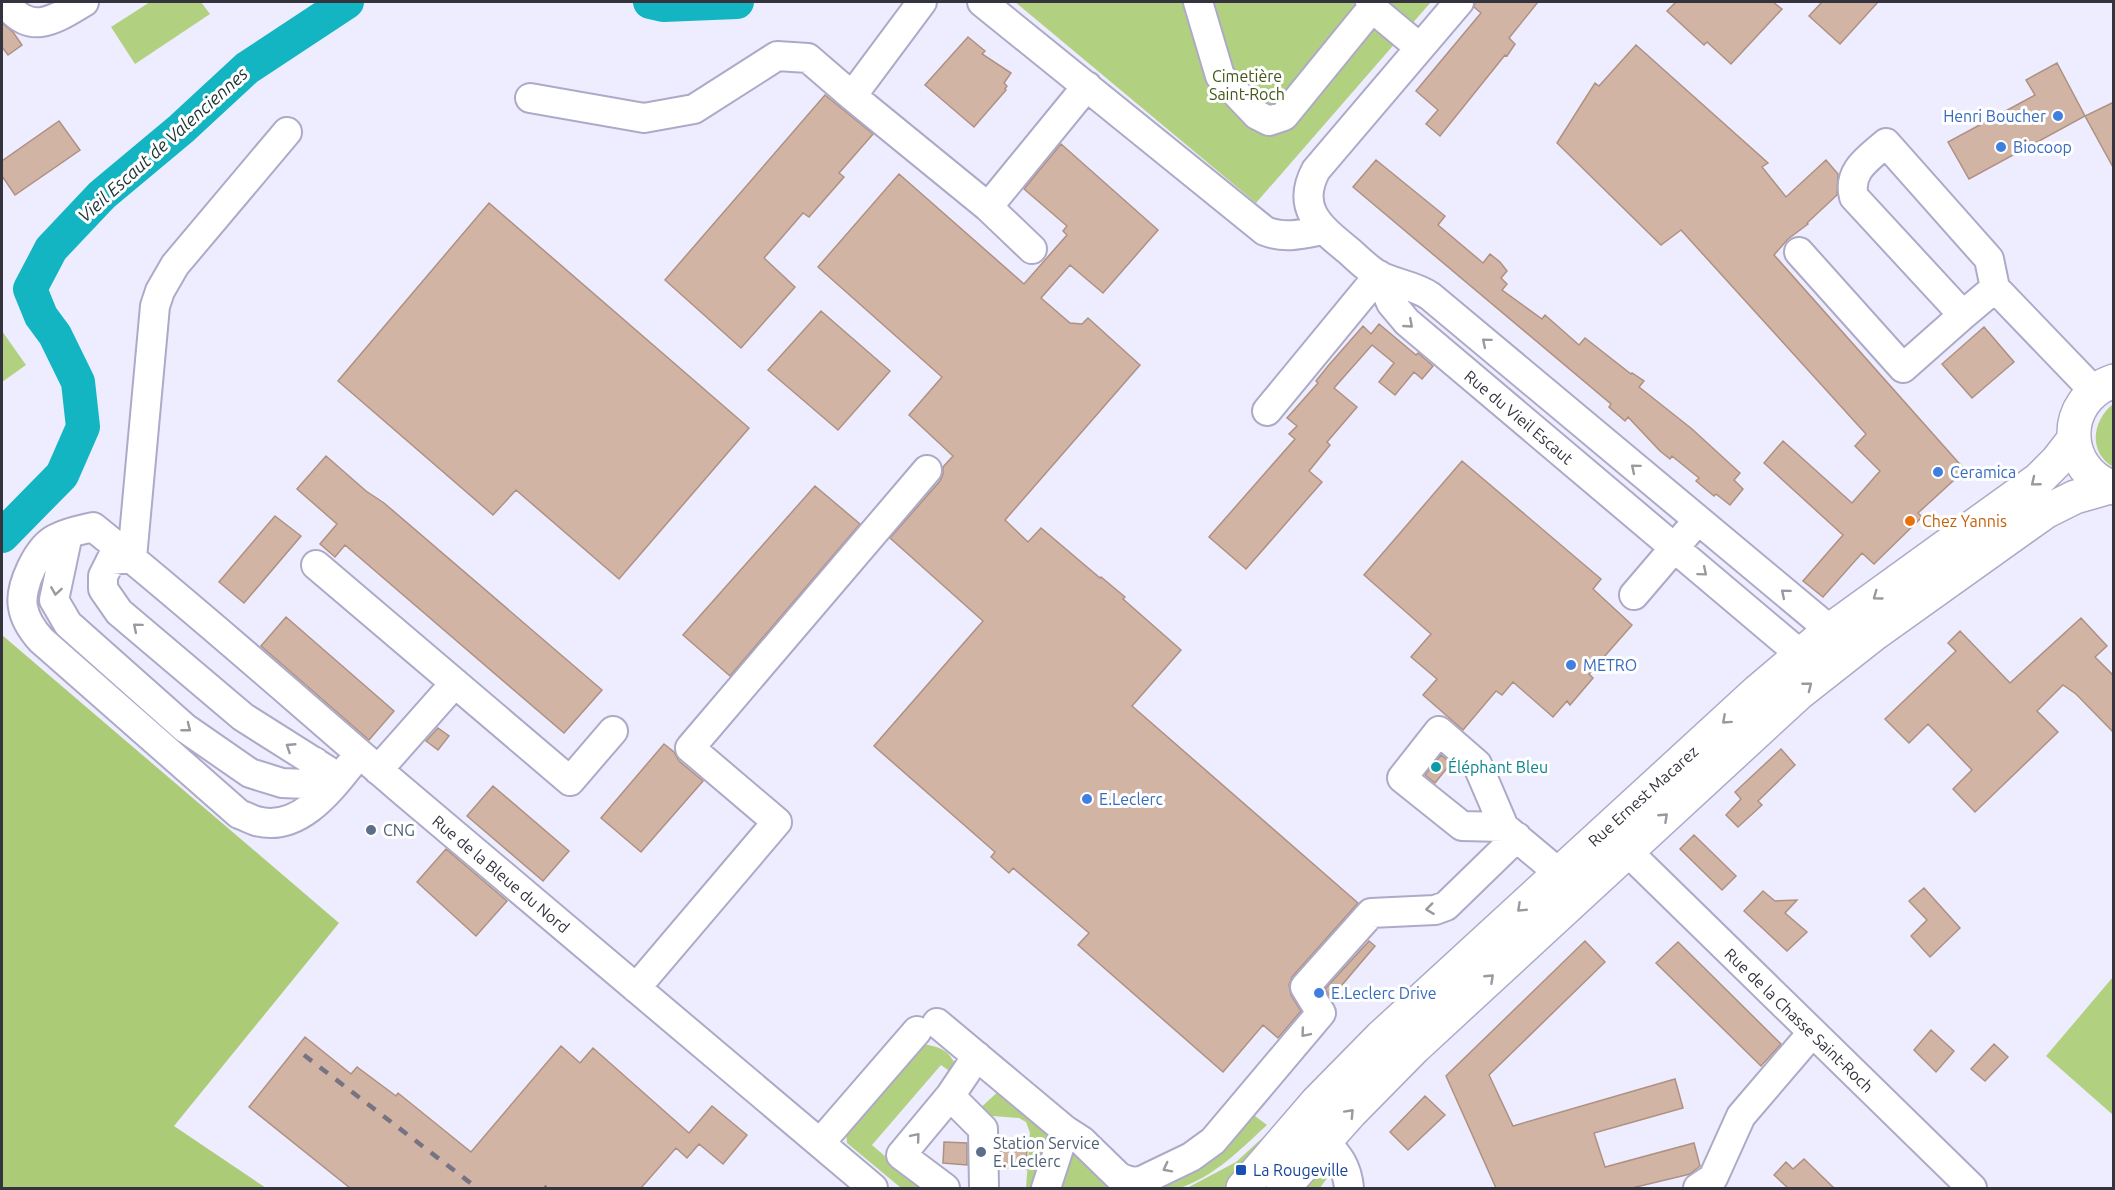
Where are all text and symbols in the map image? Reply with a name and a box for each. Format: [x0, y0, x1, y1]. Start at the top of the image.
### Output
water label: Vieil Escaut de Valenciennes [74, 63, 251, 226]
park label: Cimetière Saint-Roch [1209, 67, 1285, 103]
place label: Henri Boucher [1943, 107, 2046, 125]
marker: Henri Boucher [2051, 109, 2065, 123]
place label: Biocoop [2013, 138, 2072, 156]
marker: Biocoop [1994, 140, 2008, 154]
one-way arrow [1402, 317, 1413, 328]
one-way arrow [1482, 338, 1493, 349]
street label: Rue du Vieil Escaut [1461, 366, 1577, 468]
place label: Ceramica [1950, 463, 2016, 481]
one-way arrow [1631, 464, 1642, 475]
marker: Ceramica [1931, 465, 1945, 479]
one-way arrow [2031, 475, 2042, 486]
place label: Chez Yannis [1922, 512, 2007, 530]
marker: Chez Yannis [1903, 514, 1917, 528]
one-way arrow [1696, 564, 1707, 575]
one-way arrow [50, 586, 63, 596]
one-way arrow [1781, 589, 1792, 600]
one-way arrow [1872, 589, 1883, 600]
one-way arrow [133, 623, 144, 634]
place label: METRO [1583, 656, 1637, 674]
marker: METRO [1564, 658, 1578, 672]
one-way arrow [1801, 682, 1812, 693]
one-way arrow [1723, 713, 1733, 724]
one-way arrow [180, 721, 191, 732]
street label: Rue Ernest Macarez [1584, 742, 1702, 850]
one-way arrow [285, 743, 296, 754]
place label: Éléphant Bleu [1448, 756, 1548, 776]
marker: Éléphant Bleu [1429, 760, 1443, 774]
place label: E.Leclerc [1099, 790, 1164, 808]
marker: E.Leclerc [1080, 792, 1094, 806]
street label: Rue de la Bleue du Nord [429, 812, 573, 936]
one-way arrow [1657, 813, 1668, 824]
place label: CNG [383, 821, 415, 839]
marker: CNG [364, 823, 378, 837]
one-way arrow [1517, 901, 1527, 912]
one-way arrow [1426, 902, 1435, 915]
street label: Rue de la Chasse Saint-Roch [1721, 944, 1877, 1096]
one-way arrow [1482, 974, 1493, 985]
place label: E.Leclerc Drive [1331, 984, 1437, 1002]
marker: E.Leclerc Drive [1312, 986, 1326, 1000]
one-way arrow [1301, 1026, 1312, 1037]
one-way arrow [1343, 1110, 1354, 1120]
one-way arrow [908, 1133, 919, 1144]
place label: Station Service E. Leclerc [993, 1134, 1100, 1170]
marker: Station Service E. Leclerc [974, 1145, 988, 1159]
one-way arrow [1163, 1161, 1174, 1172]
place label: La Rougeville [1253, 1161, 1348, 1179]
marker: La Rougeville [1234, 1163, 1248, 1177]

